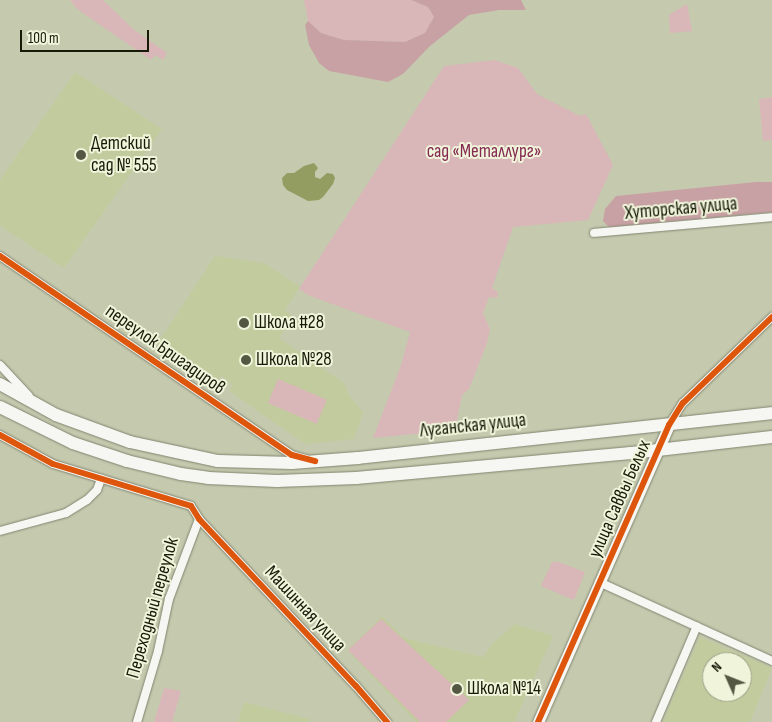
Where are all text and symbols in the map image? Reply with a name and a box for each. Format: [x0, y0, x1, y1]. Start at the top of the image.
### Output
scale bar [22, 20, 151, 52]
text: 100 m [28, 29, 59, 48]
place label: Детский сад № 555 [91, 133, 157, 177]
park label: сад «Металлург» [427, 141, 541, 163]
marker: Детский сад № 555 [75, 149, 87, 161]
street label: Хуторская улица [624, 193, 738, 225]
street label: переулок Бригадиров [101, 300, 229, 400]
place label: Школа #28 [254, 312, 324, 334]
marker: Школа #28 [238, 317, 250, 329]
place label: Школа №28 [256, 349, 332, 371]
marker: Школа №28 [240, 354, 252, 366]
street label: Луганская улица [419, 409, 527, 443]
street label: улица Саввы Белых [584, 437, 656, 561]
street label: Переходный переулок [122, 535, 184, 681]
street label: Машинная улица [259, 561, 351, 657]
north arrow [702, 652, 752, 702]
text: N [708, 658, 725, 676]
place label: Школа №14 [467, 678, 541, 700]
marker: Школа №14 [451, 683, 463, 695]

